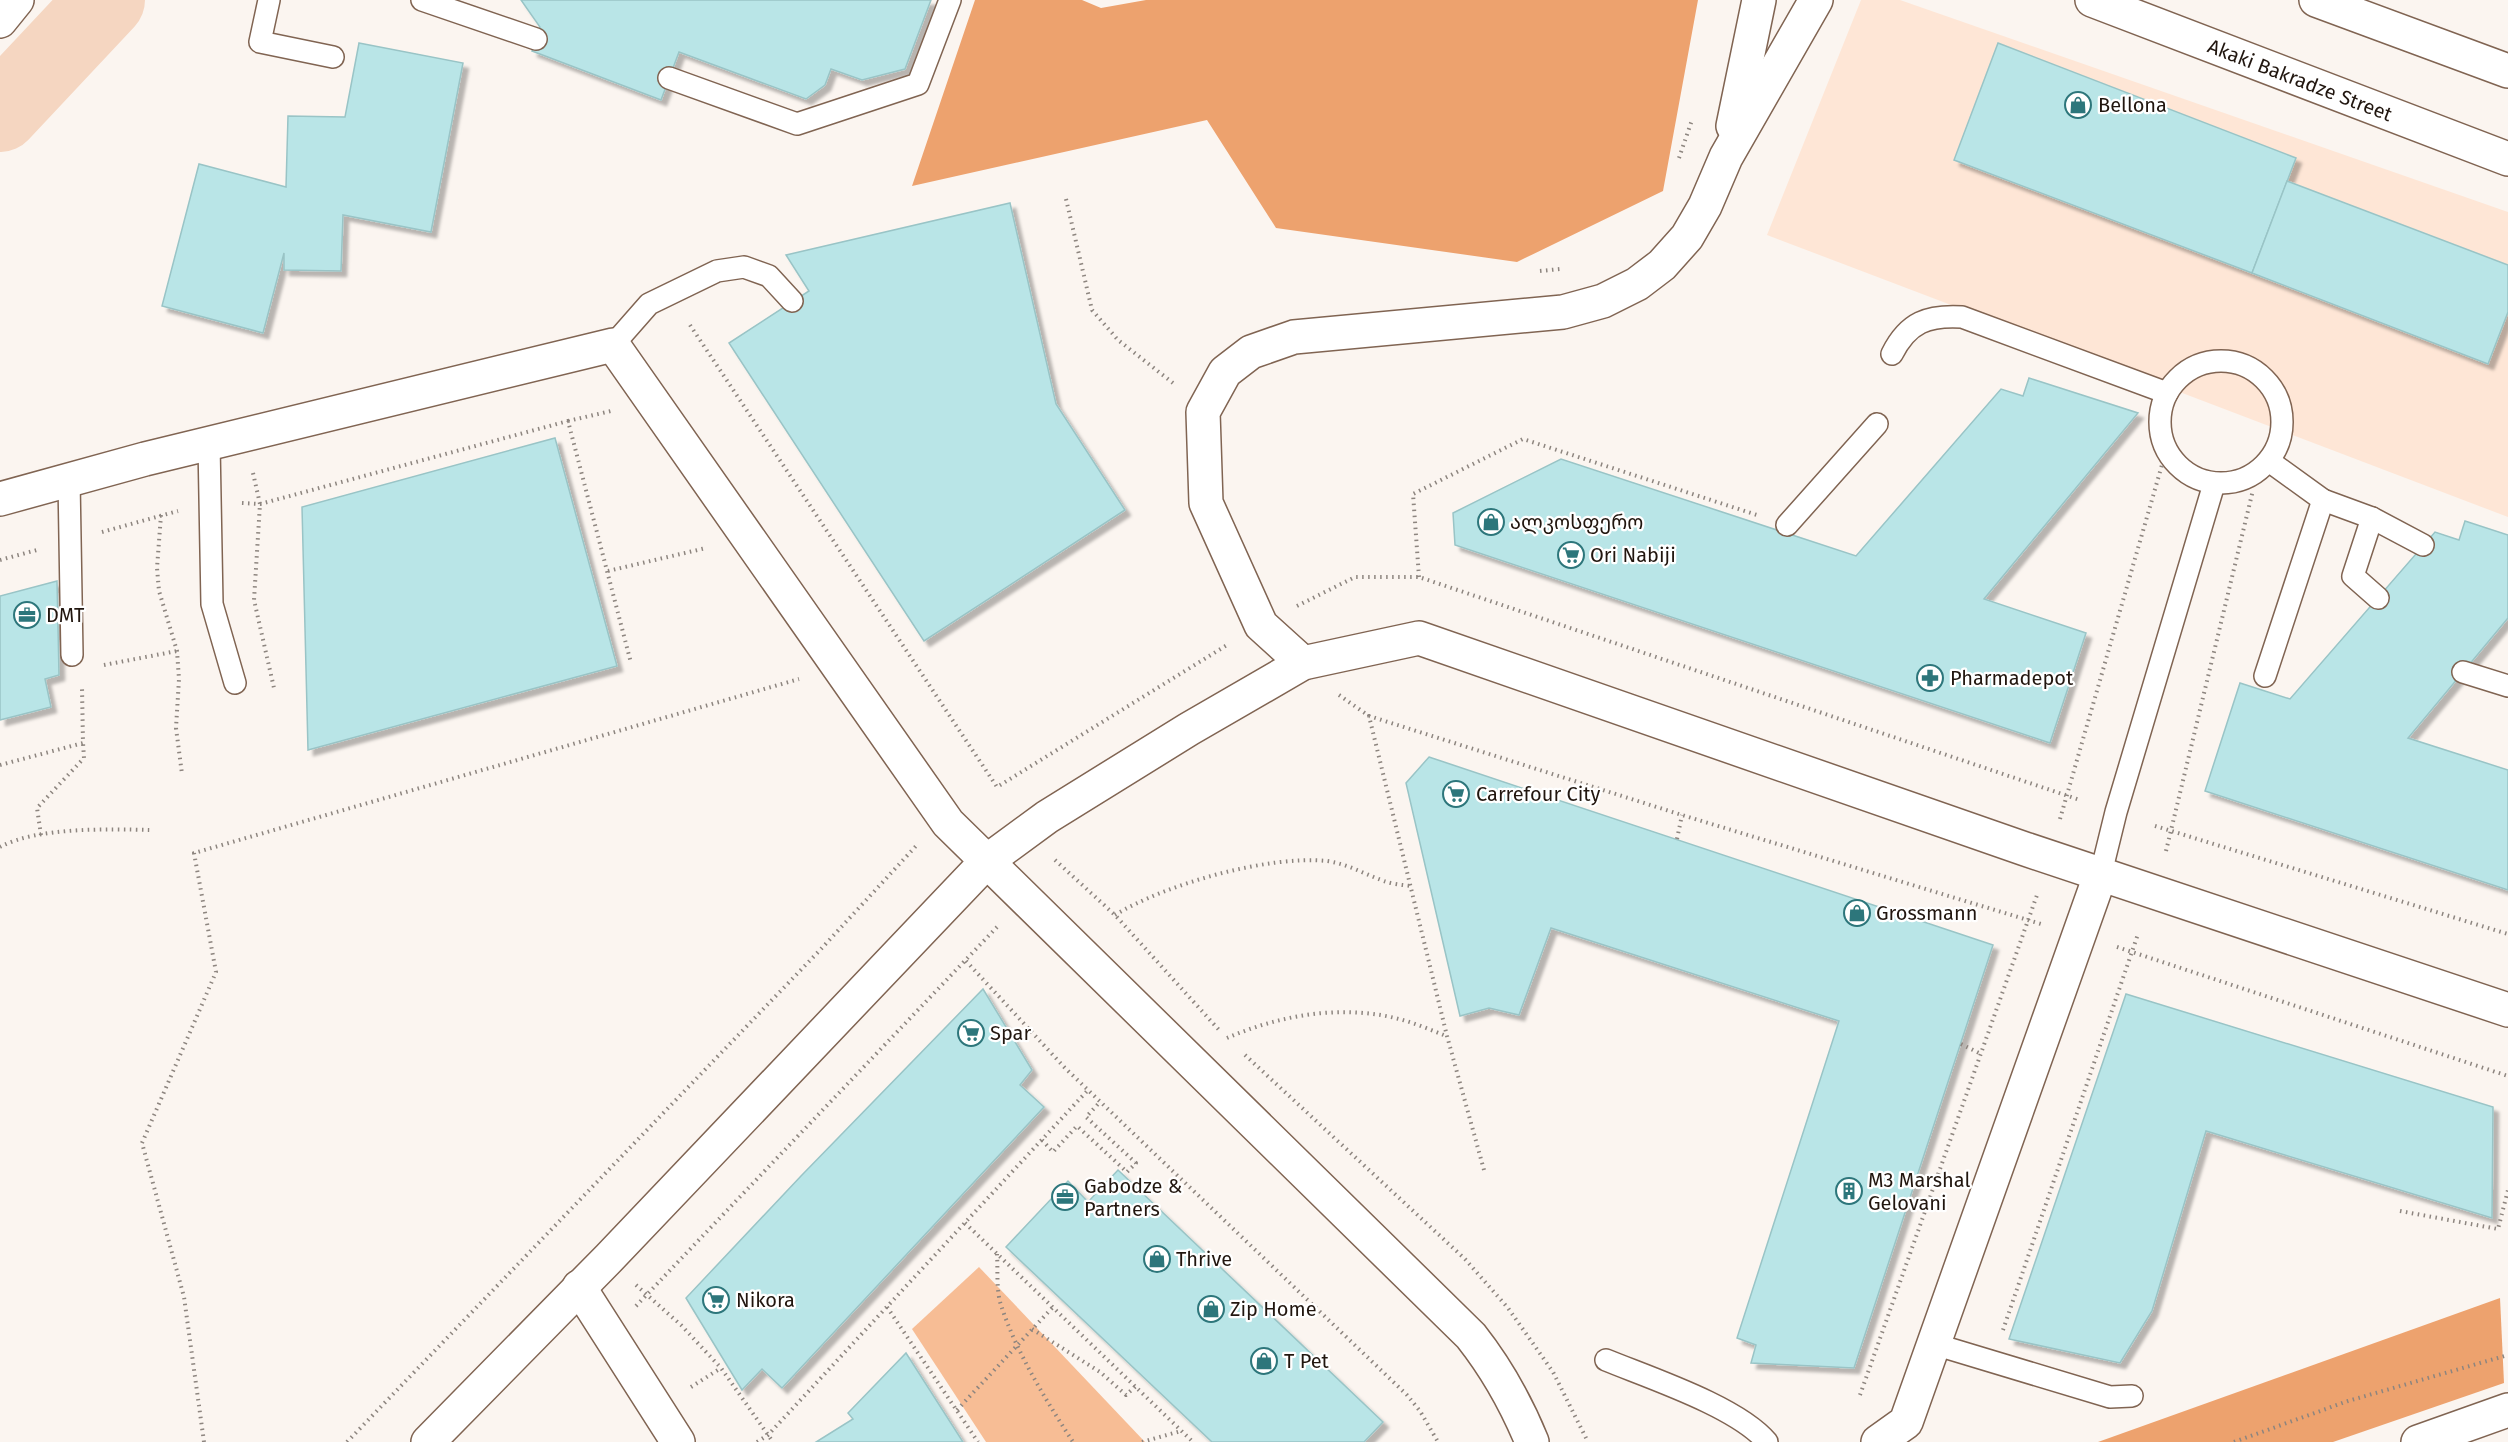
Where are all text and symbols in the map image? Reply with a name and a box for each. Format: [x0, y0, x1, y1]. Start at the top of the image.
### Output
street label: Akaki Bakradze Street [2204, 34, 2396, 127]
shop icon: Bellona [2063, 90, 2093, 120]
place label: Bellona [2098, 93, 2167, 117]
shop icon: ალკოსფერო [1476, 507, 1506, 537]
place label: ალკოსფერო [1510, 510, 1643, 535]
supermarket icon: Ori Nabiji [1556, 540, 1586, 570]
place label: Ori Nabiji [1590, 543, 1676, 567]
office icon: DMT [12, 600, 42, 630]
place label: DMT [46, 603, 85, 627]
pharmacy icon: Pharmadepot [1915, 663, 1945, 693]
place label: Pharmadepot [1950, 666, 2074, 690]
supermarket icon: Carrefour City [1441, 779, 1471, 809]
place label: Carrefour City [1476, 782, 1600, 806]
shop icon: Grossmann [1842, 898, 1872, 928]
place label: Grossmann [1876, 901, 1977, 925]
supermarket icon: Spar [956, 1018, 986, 1048]
place label: Spar [990, 1021, 1031, 1045]
place label: M3 Marshal Gelovani [1868, 1168, 1970, 1215]
place label: Gabodze & Partners [1084, 1174, 1182, 1221]
building icon: M3 Marshal Gelovani [1834, 1176, 1864, 1206]
office icon: Gabodze & Partners [1050, 1182, 1080, 1212]
shop icon: Thrive [1142, 1244, 1172, 1274]
place label: Thrive [1176, 1247, 1232, 1271]
supermarket icon: Nikora [701, 1285, 731, 1315]
place label: Nikora [736, 1288, 795, 1312]
shop icon: Zip Home [1196, 1294, 1226, 1324]
place label: Zip Home [1230, 1297, 1317, 1321]
shop icon: T Pet [1249, 1346, 1279, 1376]
place label: T Pet [1284, 1349, 1330, 1373]

